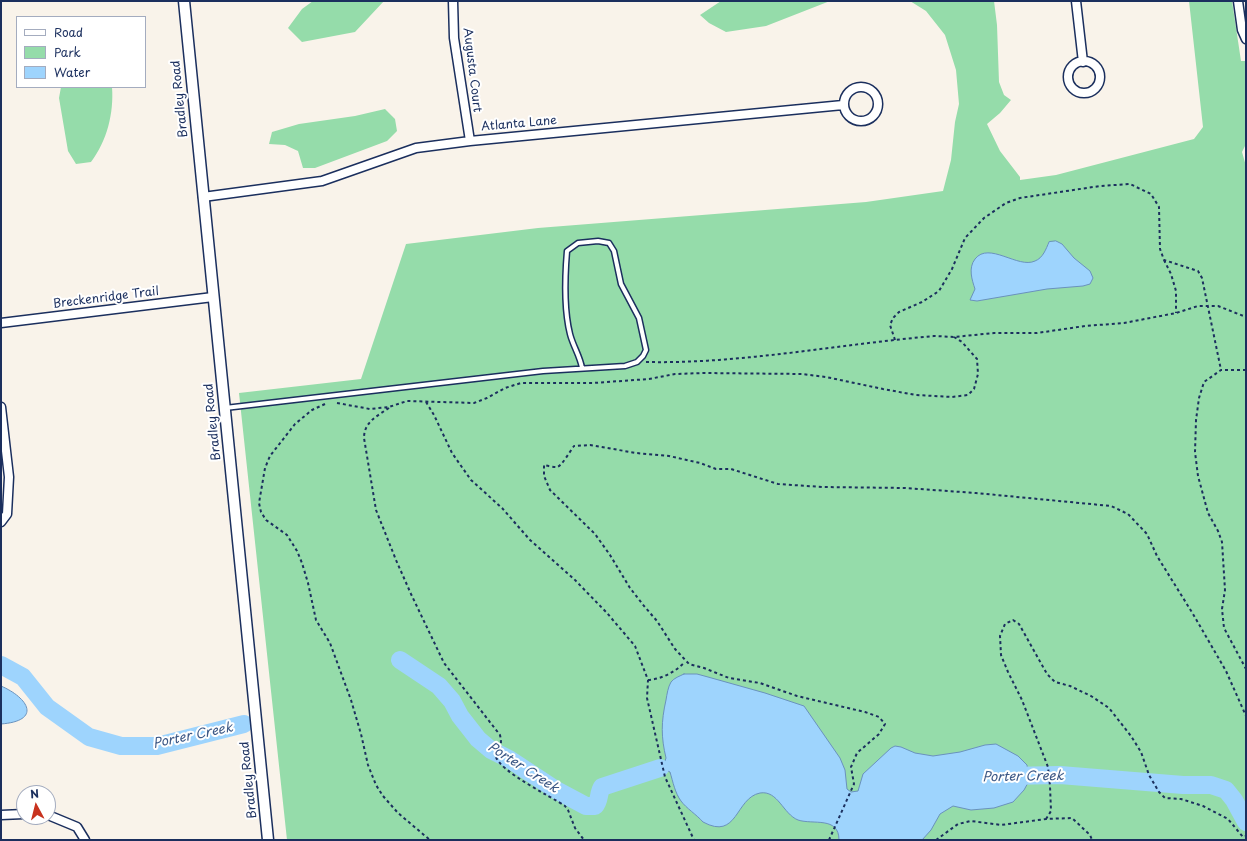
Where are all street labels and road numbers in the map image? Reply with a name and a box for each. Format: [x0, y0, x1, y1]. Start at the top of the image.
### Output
street label: Augusta Court [460, 27, 484, 113]
street label: Bradley Road [169, 60, 191, 138]
street label: Atlanta Lane [481, 114, 557, 134]
street label: Breckenridge Trail [52, 284, 160, 312]
street label: Bradley Road [202, 383, 224, 461]
street label: Bradley Road [238, 741, 260, 819]

